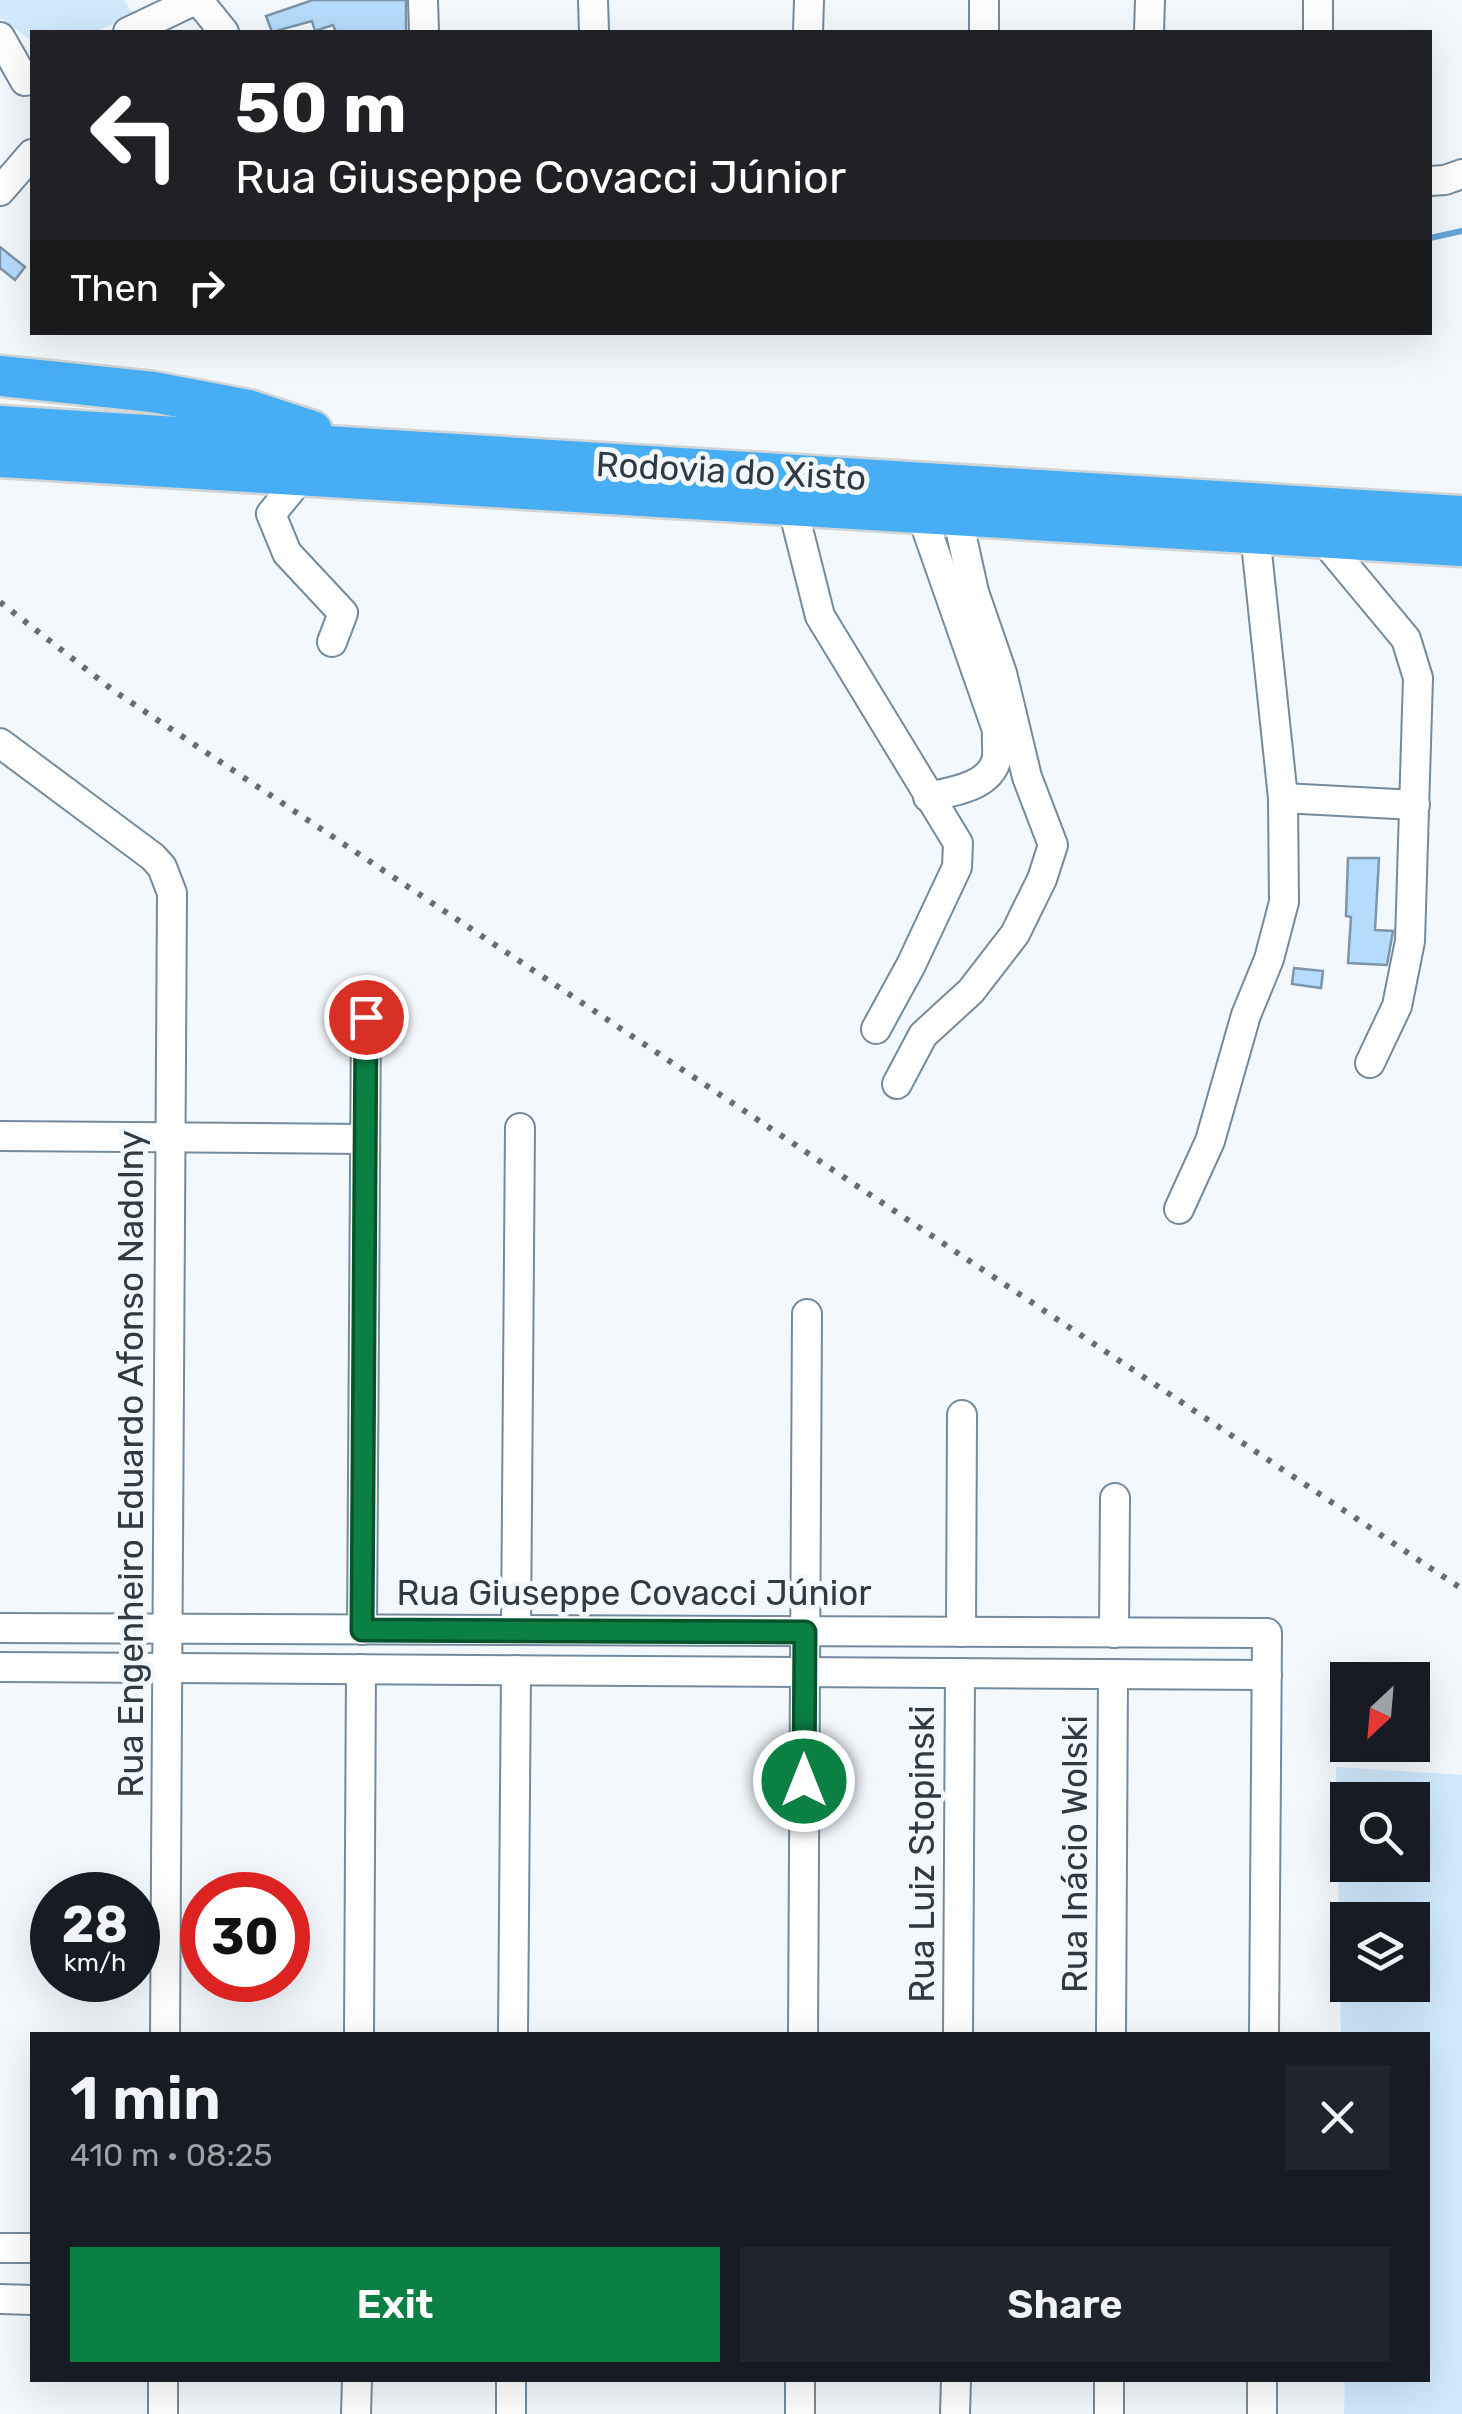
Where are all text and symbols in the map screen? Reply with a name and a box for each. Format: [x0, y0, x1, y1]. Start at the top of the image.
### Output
text: 50 m [235, 67, 407, 150]
icon: left [70, 70, 200, 200]
text: Rua Giuseppe Covacci Júnior [235, 151, 846, 204]
icon: right [179, 260, 234, 315]
text: Then [70, 265, 159, 311]
street label: Rodovia do Xisto [595, 443, 867, 499]
pin [324, 975, 409, 1060]
icon: arrive [339, 990, 394, 1045]
street label: Rua Engenheiro Eduardo Afonso Nadolny [110, 1130, 152, 1798]
street label: Rua Giuseppe Covacci Júnior [396, 1572, 872, 1614]
north arrow [1330, 1662, 1430, 1762]
map controls [1330, 1662, 1430, 2002]
street label: Rua Luiz Stopinski [901, 1705, 943, 2003]
street label: Rua Inácio Wolski [1054, 1715, 1096, 1993]
position arrow [752, 1729, 856, 1833]
button: search [1330, 1782, 1430, 1882]
speed limit sign: 30 [180, 1872, 310, 2002]
text: 28 [62, 1895, 128, 1955]
button: layers [1330, 1902, 1430, 2002]
text: km/h [64, 1948, 126, 1977]
text: 1 min [70, 2063, 221, 2134]
button: close [1285, 2065, 1390, 2170]
text: 410 m · 08:25 [70, 2136, 272, 2174]
button: Exit [70, 2247, 720, 2362]
button: Share [740, 2247, 1390, 2362]

